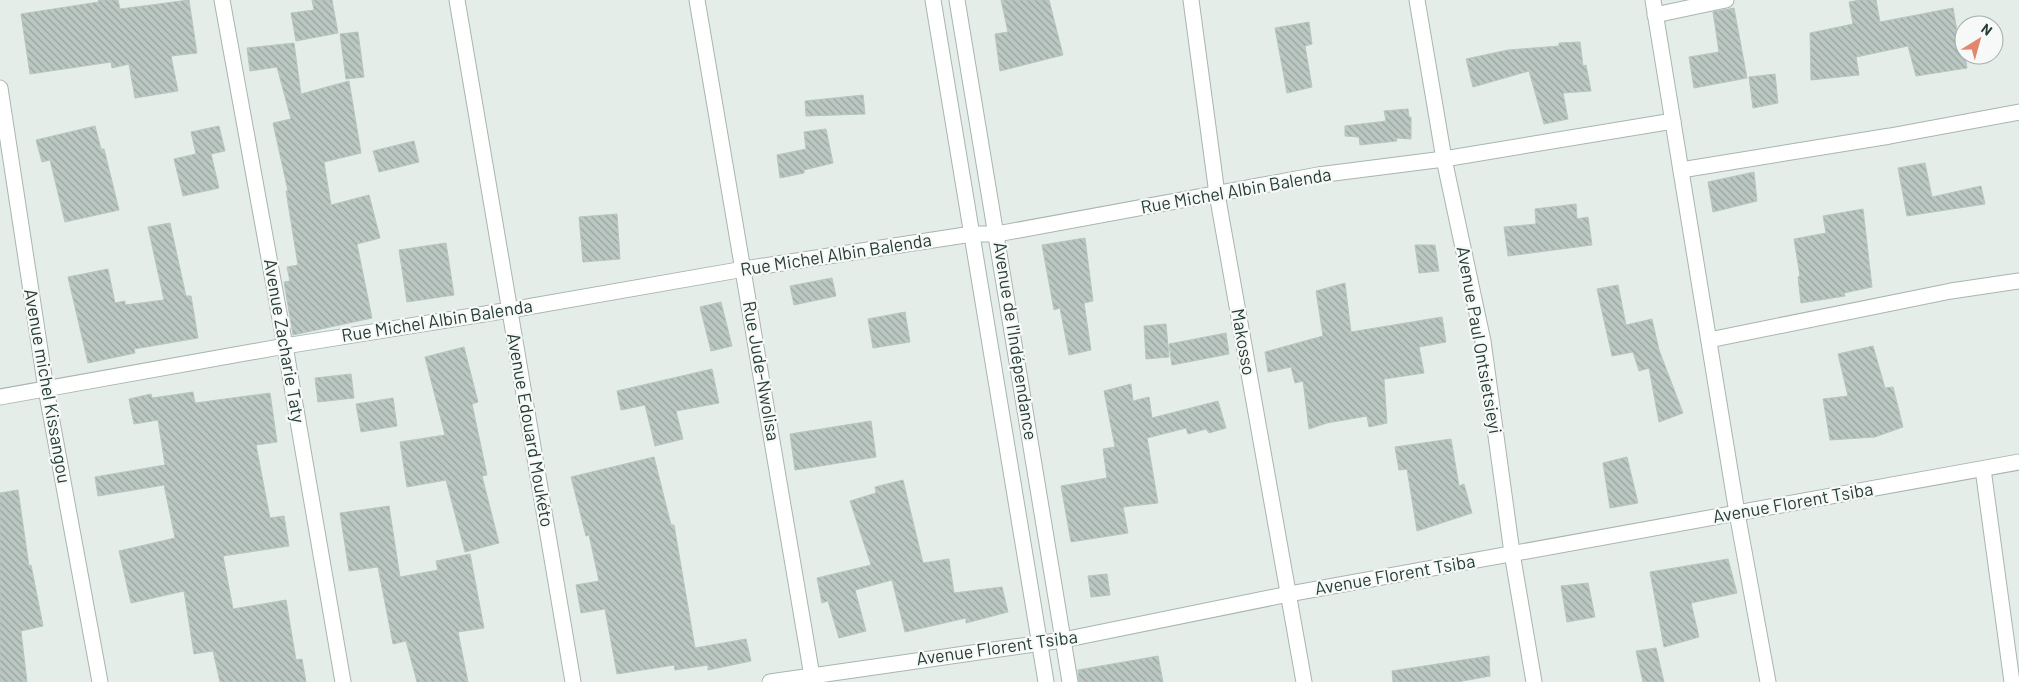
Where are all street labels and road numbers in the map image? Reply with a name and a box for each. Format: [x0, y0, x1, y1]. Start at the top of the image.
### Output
street label: Rue Michel Albin Balenda [1139, 162, 1333, 218]
street label: Rue Michel Albin Balenda [739, 228, 933, 280]
street label: Avenue de l'Indépendance [989, 240, 1043, 442]
street label: Avenue Paul Ontsietsieyi [1453, 244, 1507, 435]
street label: Avenue Zacharie Taty [260, 257, 310, 425]
street label: Avenue michel Kissangou [20, 287, 76, 485]
street label: Rue Michel Albin Balenda [340, 294, 534, 346]
street label: Rue Jude-Nwolisa [739, 299, 785, 442]
street label: Makosso [1227, 307, 1261, 377]
street label: Avenue Edouard Moukéto [503, 331, 559, 529]
street label: Avenue Florent Tsiba [1711, 477, 1875, 527]
street label: Avenue Florent Tsiba [1313, 549, 1477, 599]
street label: Avenue Florent Tsiba [915, 625, 1079, 669]

